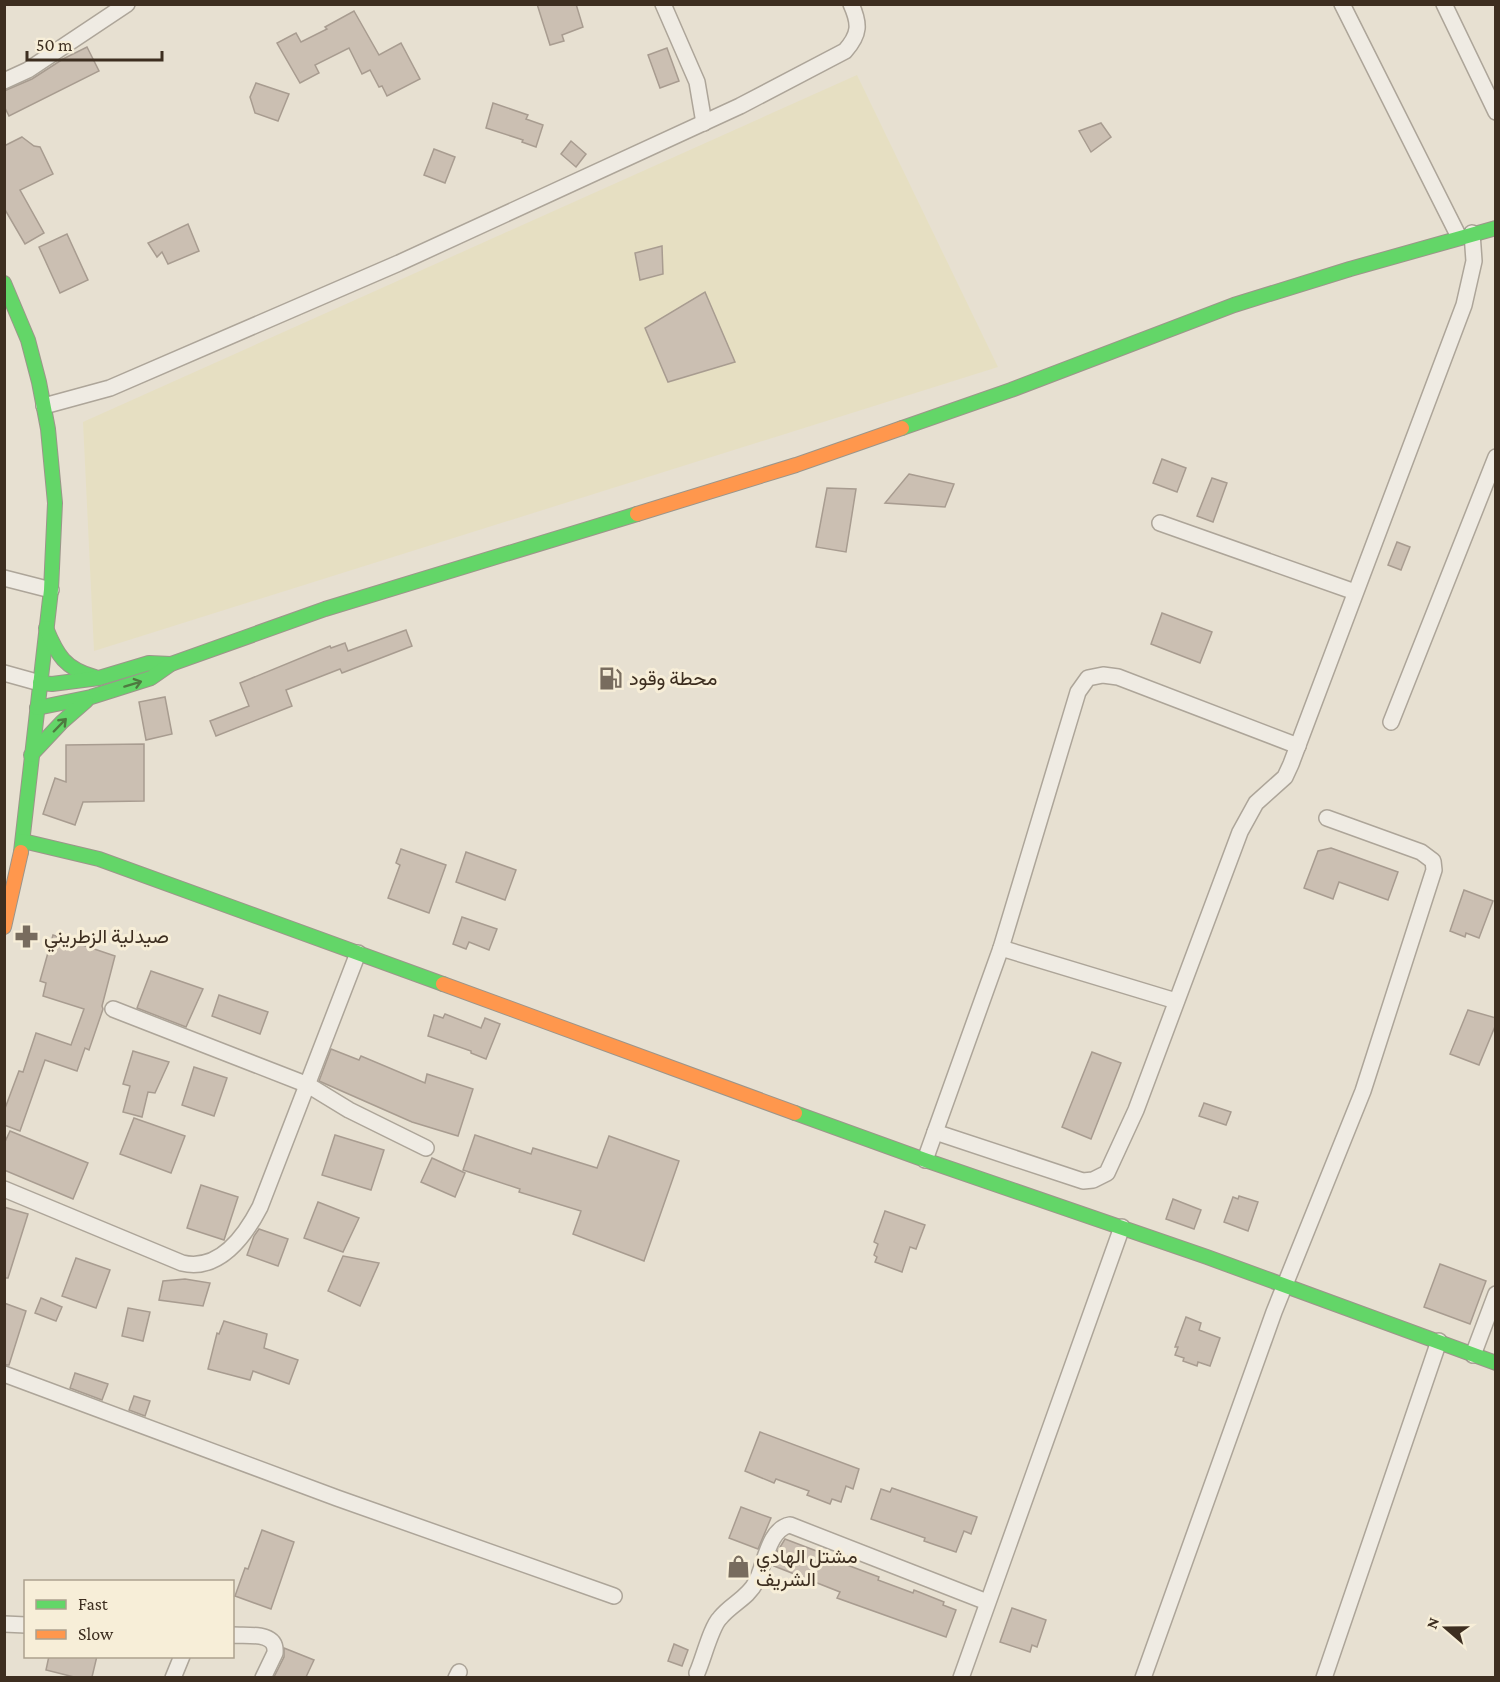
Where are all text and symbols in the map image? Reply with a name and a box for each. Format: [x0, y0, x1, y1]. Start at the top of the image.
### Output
scale bar [27, 24, 162, 62]
text: 50 m [36, 35, 73, 55]
fuel station icon: محطة وقود [598, 665, 624, 691]
place label: محطة وقود [629, 667, 717, 691]
one-way arrow [123, 678, 142, 689]
one-way arrow [53, 717, 67, 732]
pharmacy icon: صيدلية الزطريني [13, 923, 39, 949]
place label: صيدلية الزطريني [44, 925, 169, 953]
place label: مشتل الهادي الشريف [756, 1545, 858, 1592]
shop icon: مشتل الهادي الشريف [725, 1554, 751, 1580]
legend [24, 1580, 234, 1658]
text: Fast [78, 1594, 109, 1614]
north arrow [1416, 1598, 1476, 1658]
text: N [1423, 1615, 1442, 1631]
text: Slow [78, 1624, 114, 1644]

